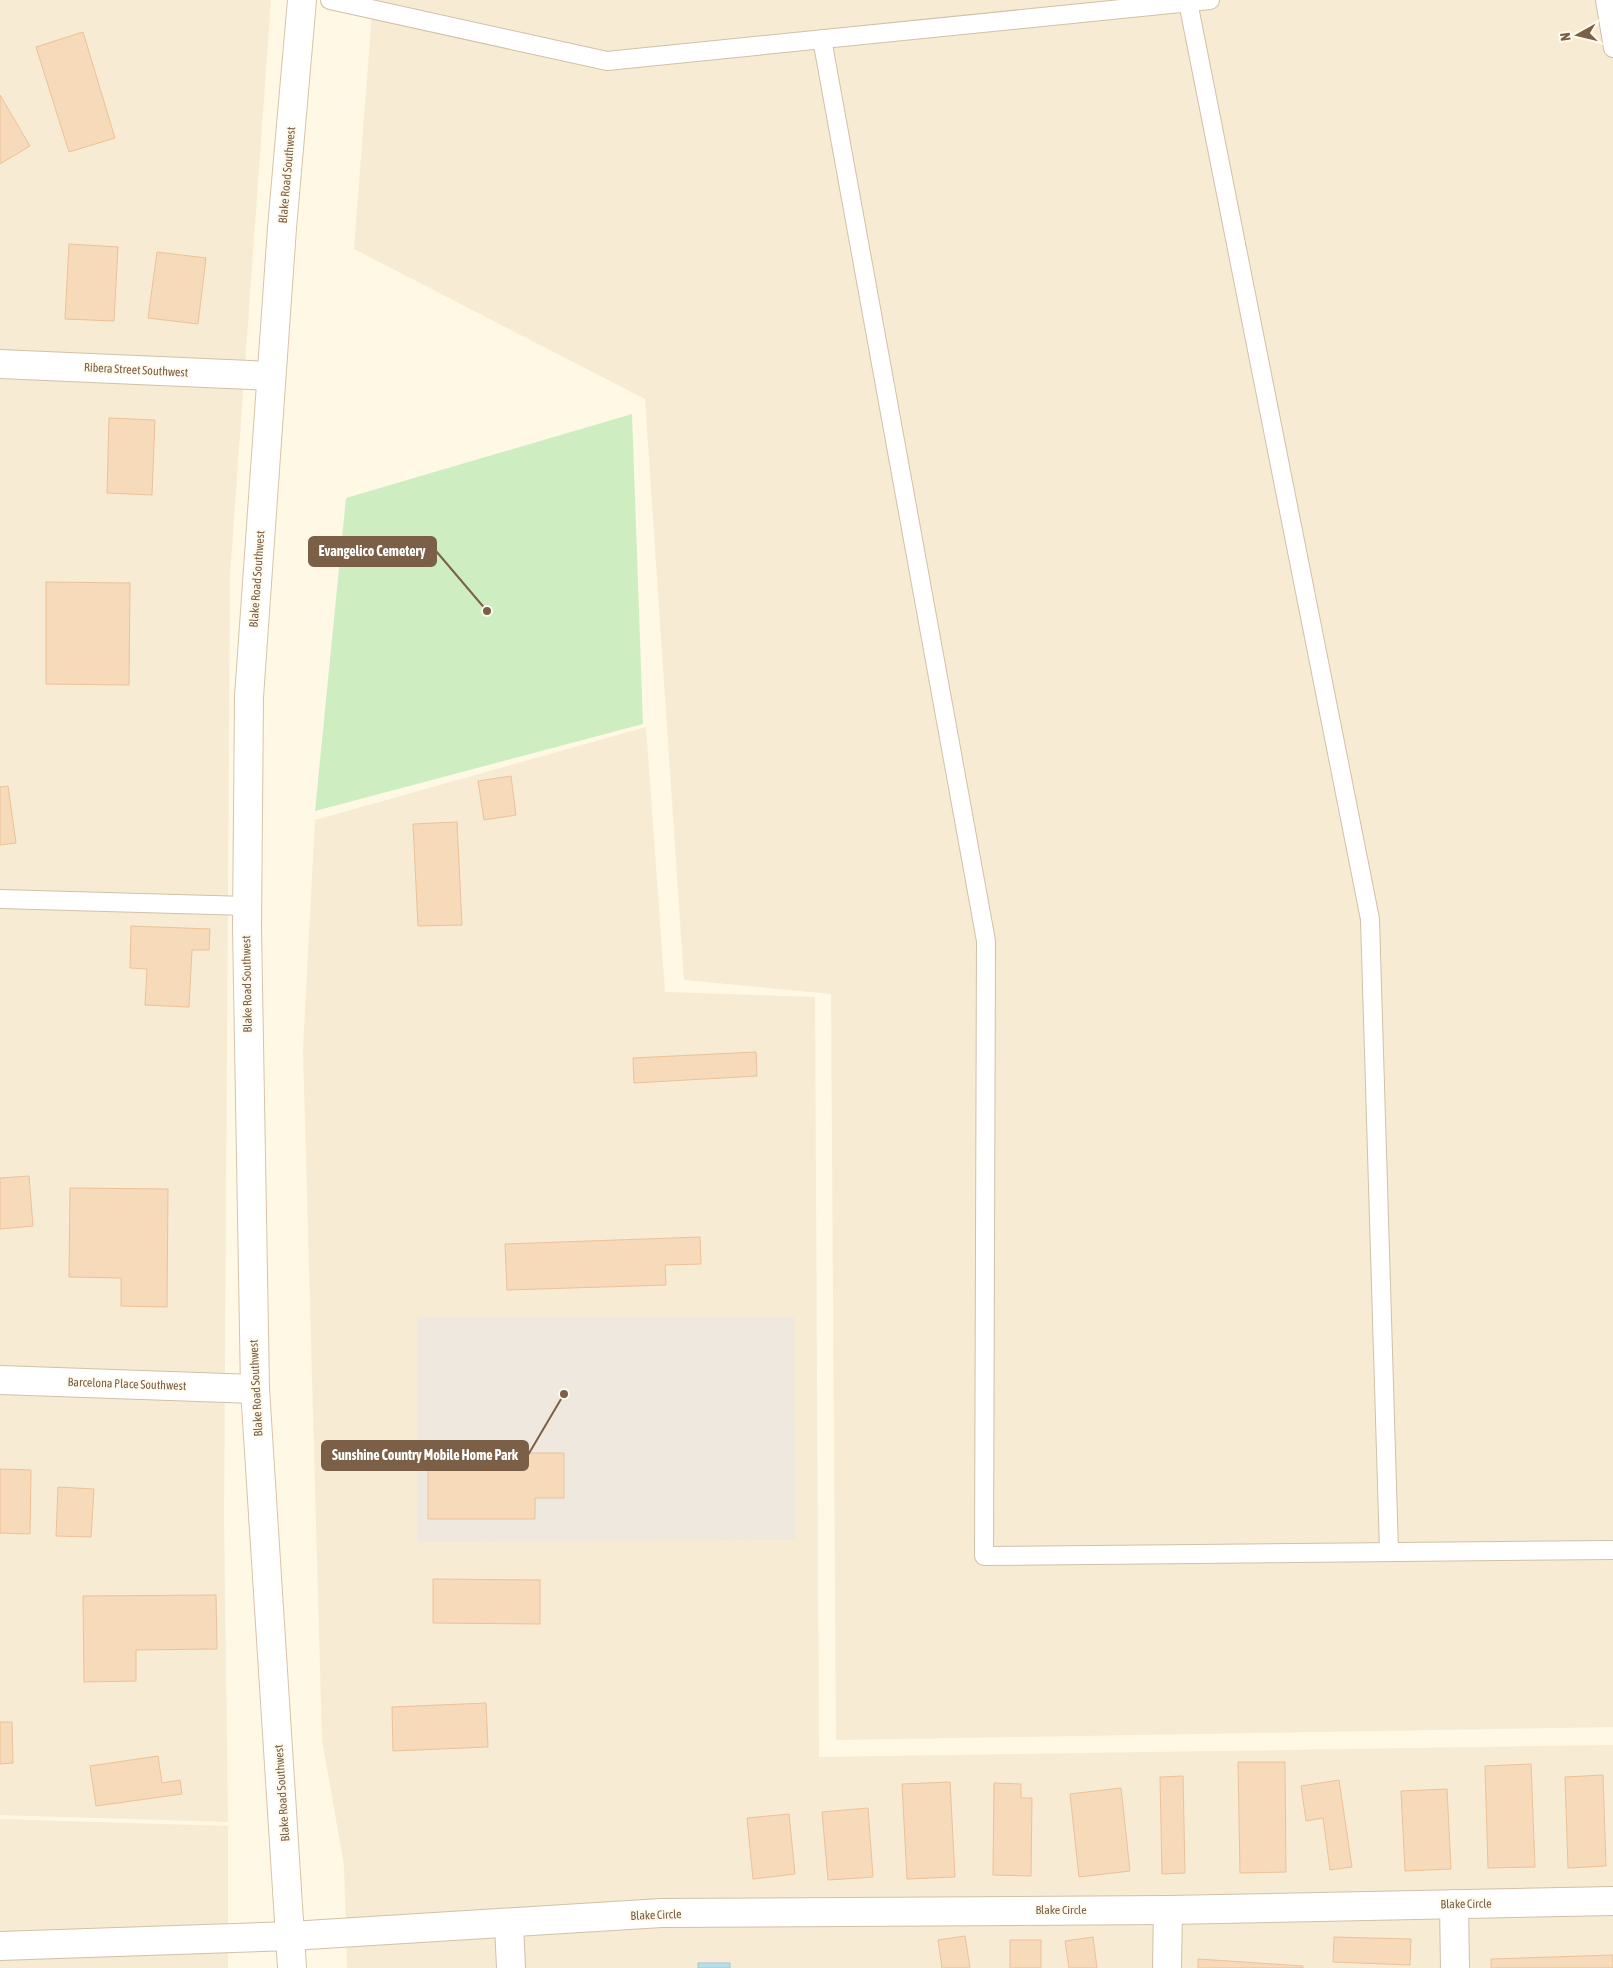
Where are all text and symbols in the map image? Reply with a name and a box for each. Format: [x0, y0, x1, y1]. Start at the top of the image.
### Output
north arrow [1553, 10, 1603, 60]
text: N [1557, 32, 1574, 42]
street label: Blake Road Southwest [276, 126, 298, 224]
street label: Ribera Street Southwest [84, 360, 189, 380]
street label: Blake Road Southwest [247, 530, 267, 628]
callout: Evangelico Cemetery [309, 537, 436, 566]
text: Evangelico Cemetery [319, 543, 426, 559]
street label: Blake Road Southwest [239, 935, 255, 1033]
street label: Blake Road Southwest [246, 1339, 266, 1437]
street label: Barcelona Place Southwest [68, 1375, 187, 1393]
callout: Sunshine Country Mobile Home Park [322, 1441, 528, 1470]
text: Sunshine Country Mobile Home Park [332, 1447, 519, 1463]
street label: Blake Road Southwest [272, 1744, 292, 1842]
street label: Blake Circle [1440, 1897, 1492, 1911]
street label: Blake Circle [1035, 1903, 1087, 1917]
street label: Blake Circle [630, 1907, 682, 1923]

